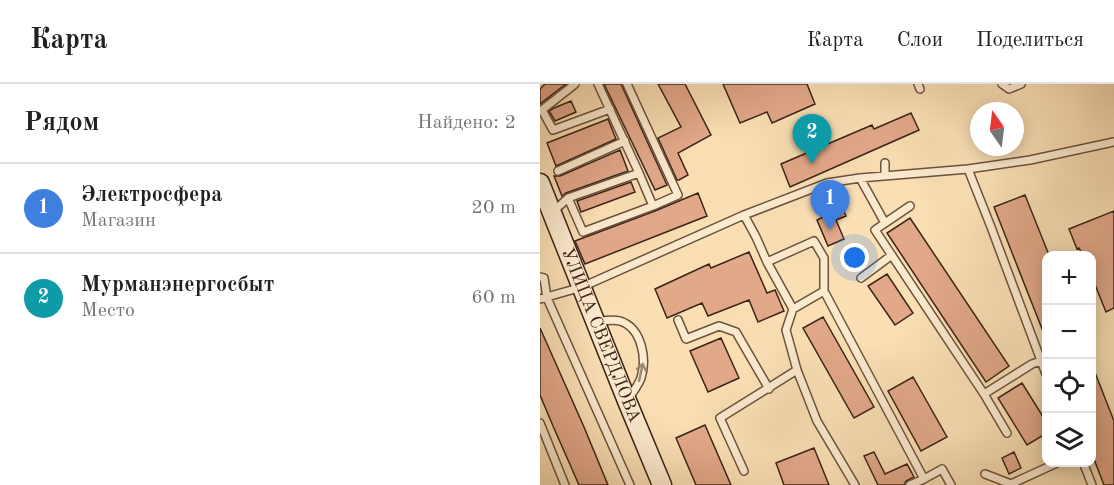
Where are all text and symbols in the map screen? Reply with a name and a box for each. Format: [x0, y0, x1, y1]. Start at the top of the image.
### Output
text: Карта [30, 27, 108, 55]
text: Карта [807, 30, 864, 51]
text: Слои [897, 30, 943, 51]
text: Поделиться [976, 30, 1084, 51]
north arrow [970, 102, 1024, 156]
text: Рядом [24, 110, 99, 136]
text: Найдено: 2 [417, 113, 516, 133]
pin: 2 [792, 115, 832, 164]
pin: 1 [810, 180, 850, 230]
text: Электросфера [81, 184, 222, 206]
text: 1 [38, 198, 49, 218]
text: 20 m [471, 198, 516, 218]
text: Магазин [81, 211, 156, 231]
your location [840, 243, 869, 272]
street label: УЛИЦА СВЕРДЛОВА [558, 245, 644, 426]
map controls [1042, 251, 1096, 467]
button: + [1042, 251, 1096, 305]
text: Мурманэнергосбыт [81, 274, 274, 296]
text: 2 [38, 288, 49, 308]
text: 60 m [471, 288, 516, 308]
text: Место [81, 301, 135, 321]
button: − [1042, 305, 1096, 359]
button: locate [1042, 359, 1096, 413]
one-way arrow [636, 363, 648, 382]
button: layers [1042, 413, 1096, 467]

